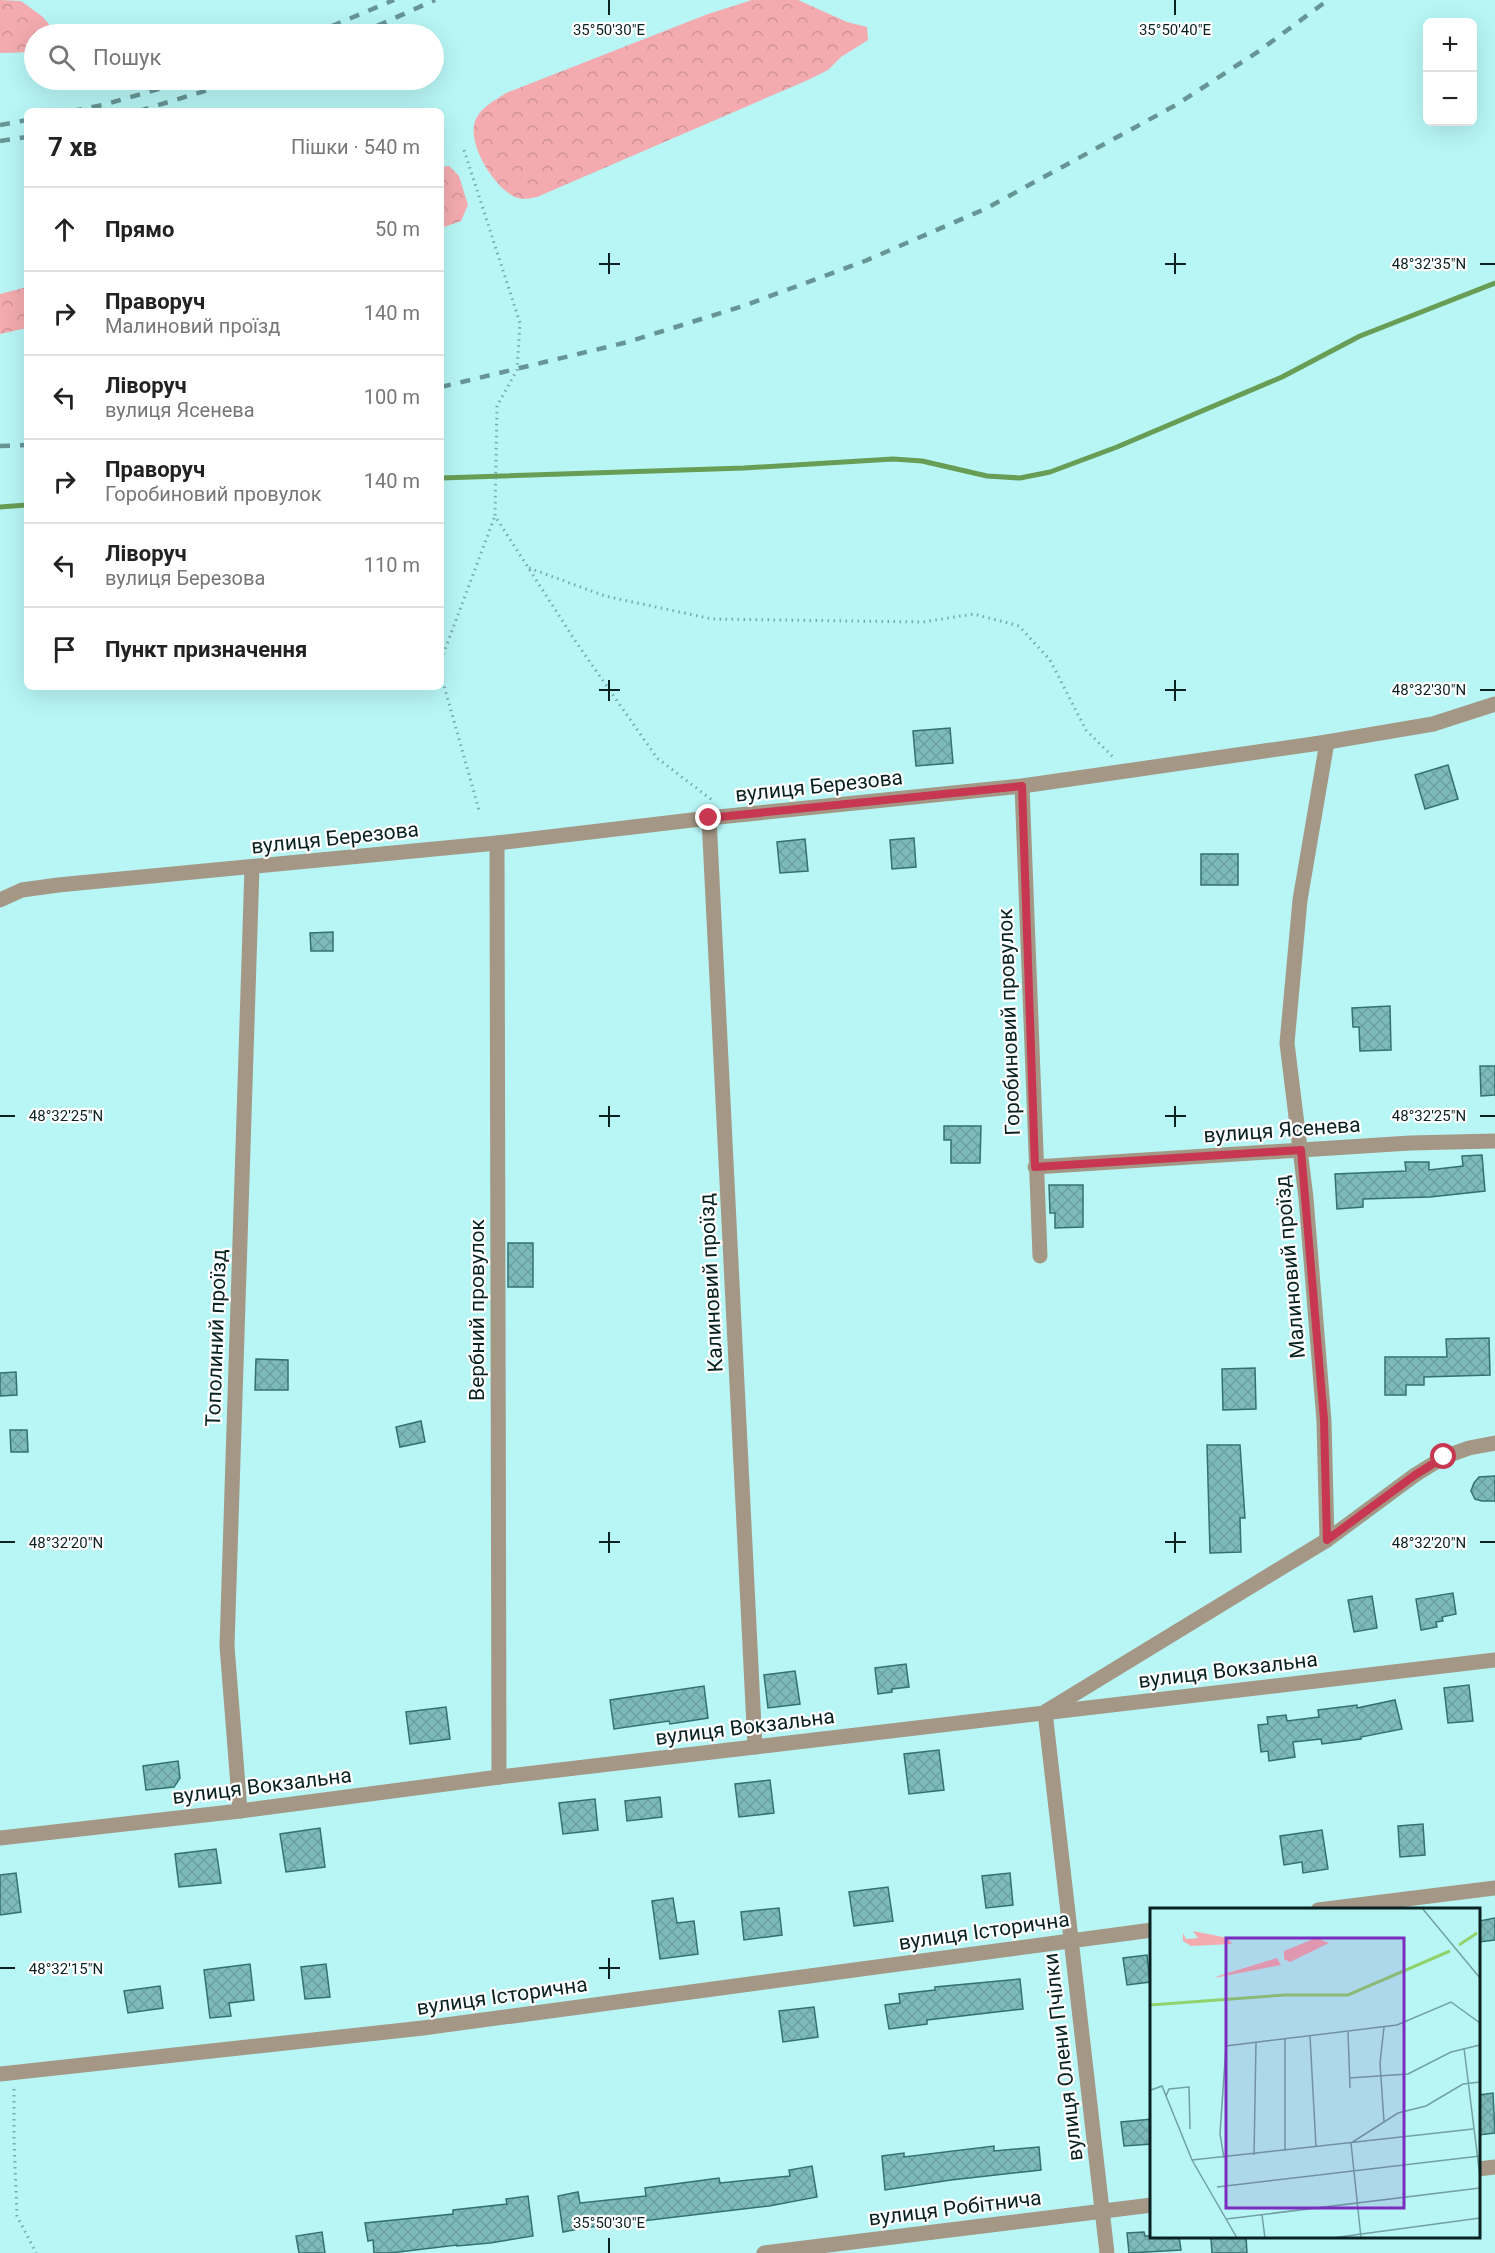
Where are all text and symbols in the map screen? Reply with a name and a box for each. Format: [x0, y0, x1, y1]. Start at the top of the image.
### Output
map controls [1423, 18, 1477, 126]
button: + [1423, 18, 1477, 72]
text: 35°50'30"E [573, 21, 646, 39]
text: 35°50'40"E [1139, 21, 1212, 39]
search box [24, 24, 444, 90]
icon: search [45, 41, 78, 74]
text: Пошук [93, 45, 161, 70]
button: − [1423, 72, 1477, 126]
text: 7 хв [48, 132, 97, 162]
text: Пішки · 540 m [291, 135, 420, 159]
icon: ahead [48, 213, 81, 246]
text: Прямо [105, 217, 174, 242]
text: 50 m [375, 217, 420, 241]
text: 48°32'35"N [1392, 255, 1466, 273]
text: Праворуч [105, 289, 205, 314]
icon: right [48, 297, 81, 330]
text: 140 m [364, 301, 420, 325]
text: Малиновий проїзд [105, 314, 280, 338]
text: Ліворуч [105, 373, 187, 398]
icon: left [48, 381, 81, 414]
text: 100 m [364, 385, 420, 409]
text: вулиця Ясенева [105, 398, 255, 422]
text: Праворуч [105, 457, 205, 482]
icon: right [48, 465, 81, 498]
text: 140 m [364, 469, 420, 493]
text: Горобиновий провулок [105, 482, 322, 506]
text: Ліворуч [105, 541, 187, 566]
icon: left [48, 549, 81, 582]
text: 110 m [364, 553, 420, 577]
text: вулиця Березова [105, 566, 265, 590]
icon: arrive [48, 633, 81, 666]
text: Пункт призначення [105, 637, 307, 662]
text: 48°32'30"N [1392, 681, 1466, 699]
street label: вулиця Березова [734, 765, 904, 807]
route end [695, 804, 721, 830]
street label: вулиця Березова [250, 817, 420, 859]
street label: Горобиновий провулок [993, 907, 1025, 1136]
text: 48°32'25"N [29, 1107, 103, 1125]
text: 48°32'25"N [1392, 1107, 1466, 1125]
street label: вулиця Ясенева [1203, 1113, 1361, 1147]
street label: Малиновий проїзд [1270, 1174, 1310, 1360]
street label: Калиновий проїзд [694, 1193, 728, 1373]
street label: Вербний провулок [465, 1218, 489, 1401]
street label: Тополиний проїзд [201, 1248, 231, 1427]
route start [1430, 1443, 1456, 1469]
text: 48°32'20"N [29, 1534, 103, 1552]
text: 48°32'20"N [1392, 1534, 1466, 1552]
street label: вулиця Вокзальна [1137, 1647, 1319, 1693]
street label: вулиця Вокзальна [654, 1704, 836, 1750]
street label: вулиця Вокзальна [171, 1763, 353, 1809]
street label: вулиця Історична [897, 1907, 1071, 1955]
inset map [1150, 1908, 1480, 2238]
street label: вулиця Олени Пчілки [1038, 1952, 1088, 2162]
text: 48°32'15"N [29, 1960, 103, 1978]
street label: вулиця Історична [415, 1972, 589, 2020]
street label: вулиця Робітнича [867, 2185, 1043, 2231]
text: 35°50'30"E [573, 2214, 646, 2232]

